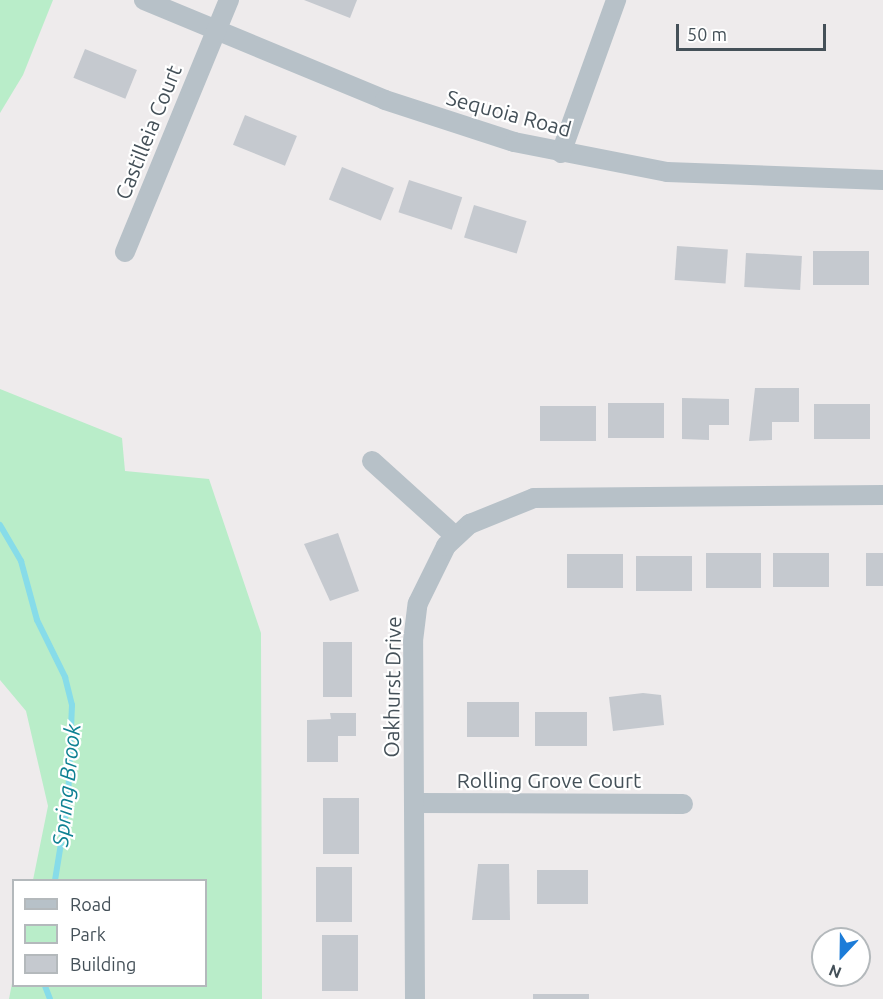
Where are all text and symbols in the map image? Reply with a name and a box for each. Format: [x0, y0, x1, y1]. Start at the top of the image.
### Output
scale bar [679, 12, 829, 50]
text: 50 m [687, 24, 727, 44]
street label: Castilleia Court [110, 61, 186, 203]
street label: Sequoia Road [444, 84, 574, 142]
street label: Oakhurst Drive [378, 616, 406, 758]
water label: Spring Brook [46, 722, 86, 848]
street label: Rolling Grove Court [457, 767, 641, 793]
legend [12, 879, 207, 987]
text: Road [70, 894, 112, 914]
text: Park [70, 924, 106, 944]
north arrow [811, 927, 871, 987]
text: Building [70, 954, 136, 974]
text: N [826, 961, 844, 982]

